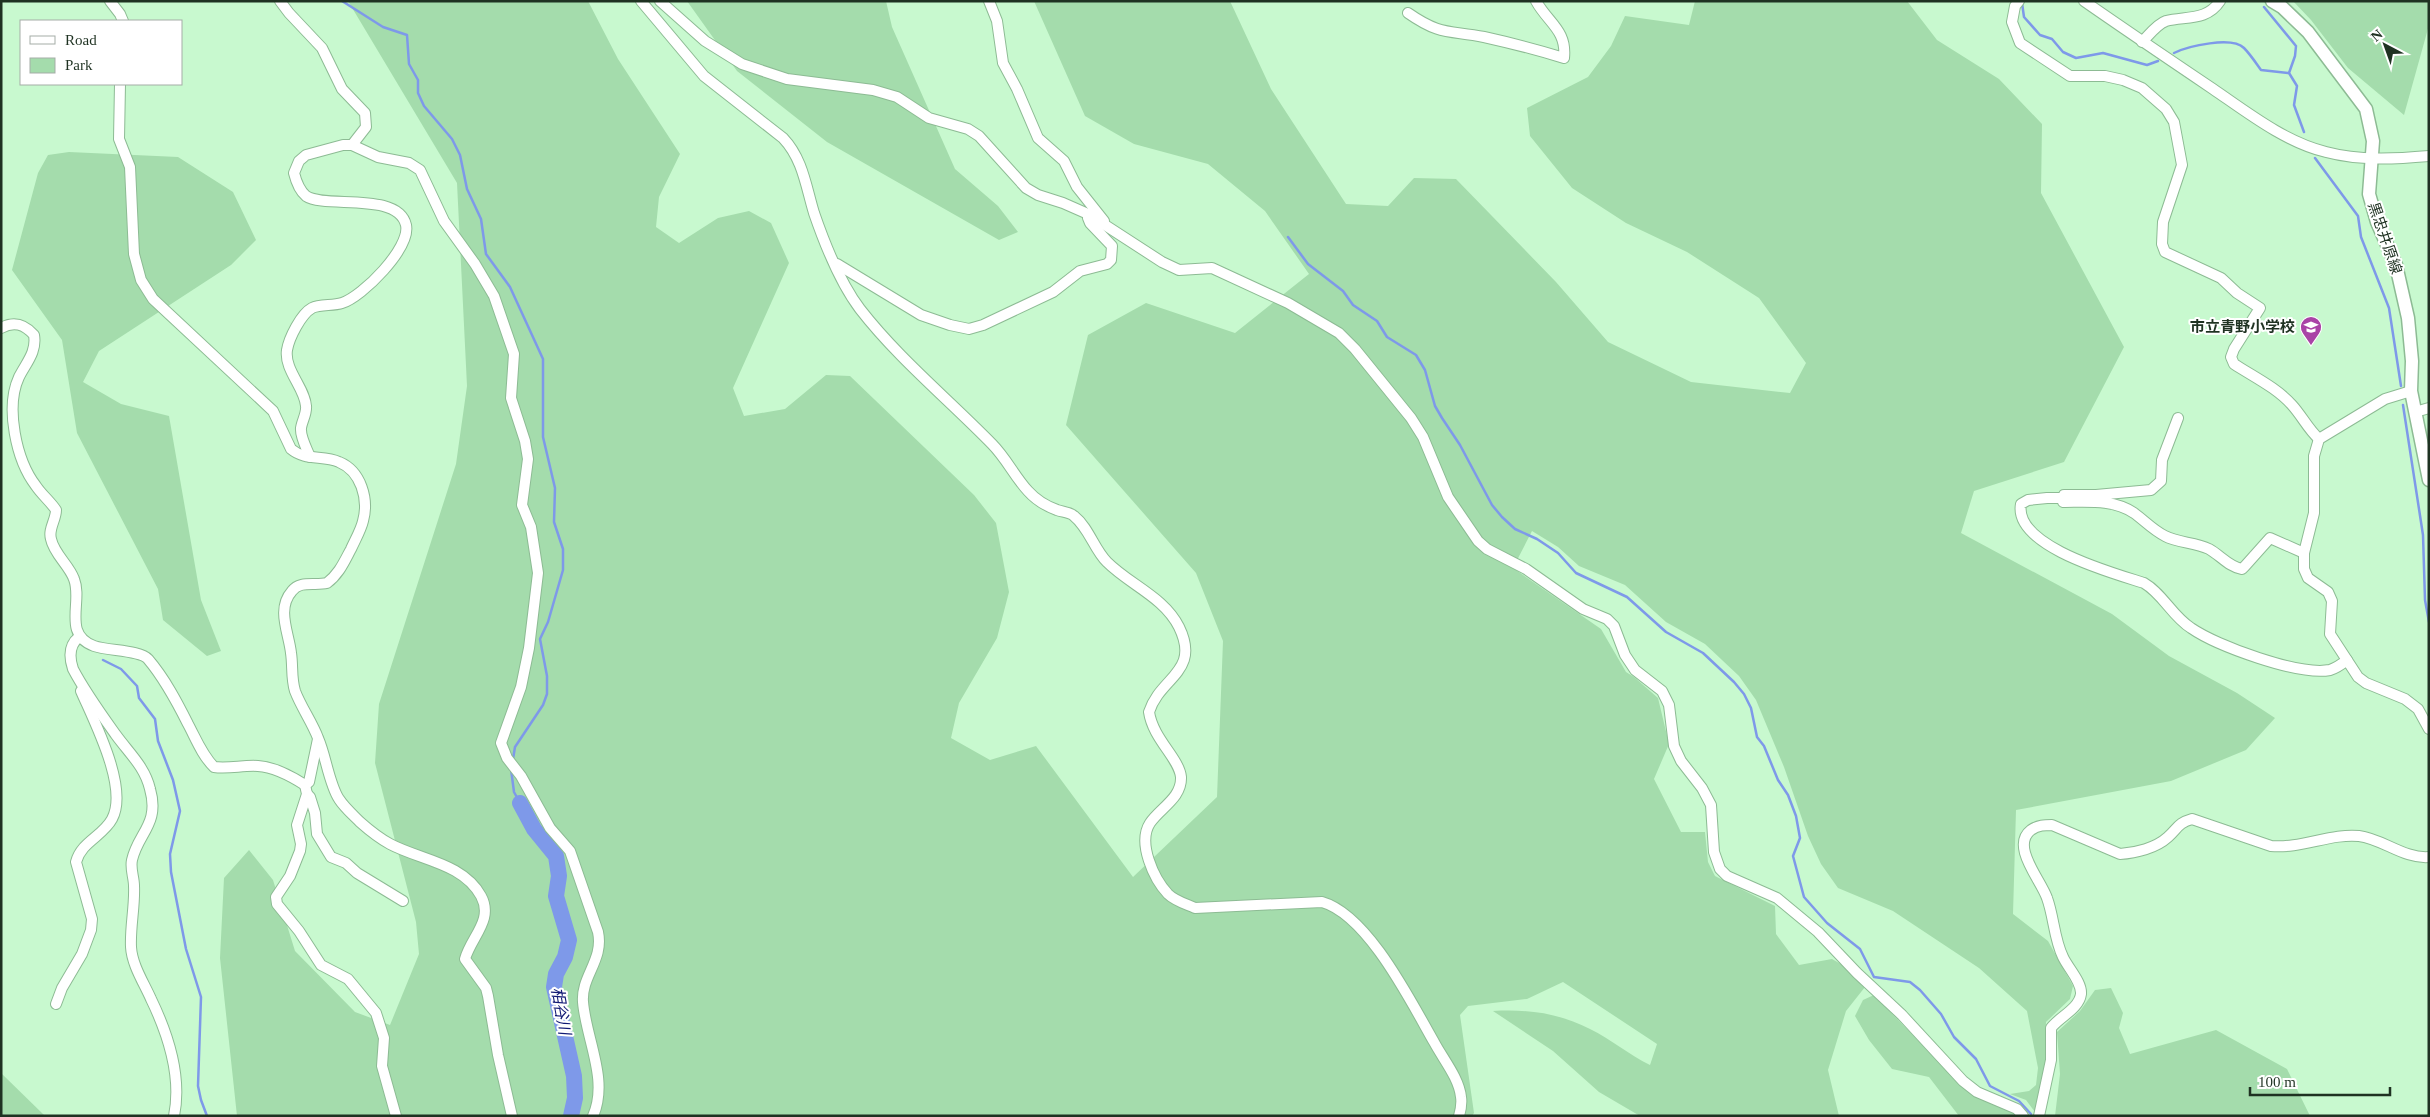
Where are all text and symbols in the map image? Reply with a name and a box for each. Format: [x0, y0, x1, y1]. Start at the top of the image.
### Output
legend [20, 20, 182, 85]
north arrow [2360, 20, 2410, 70]
text: N [2368, 27, 2386, 45]
text: Road [65, 32, 97, 48]
text: Park [65, 57, 93, 73]
street label: 黒忠井原線 [2365, 200, 2406, 276]
school or university icon: 市立青野小学校 [2299, 315, 2323, 346]
place label: 市立青野小学校 [2190, 319, 2295, 335]
water label: 相谷川 [548, 986, 574, 1038]
scale bar [2250, 1064, 2390, 1096]
text: 100 m [2258, 1074, 2296, 1090]

